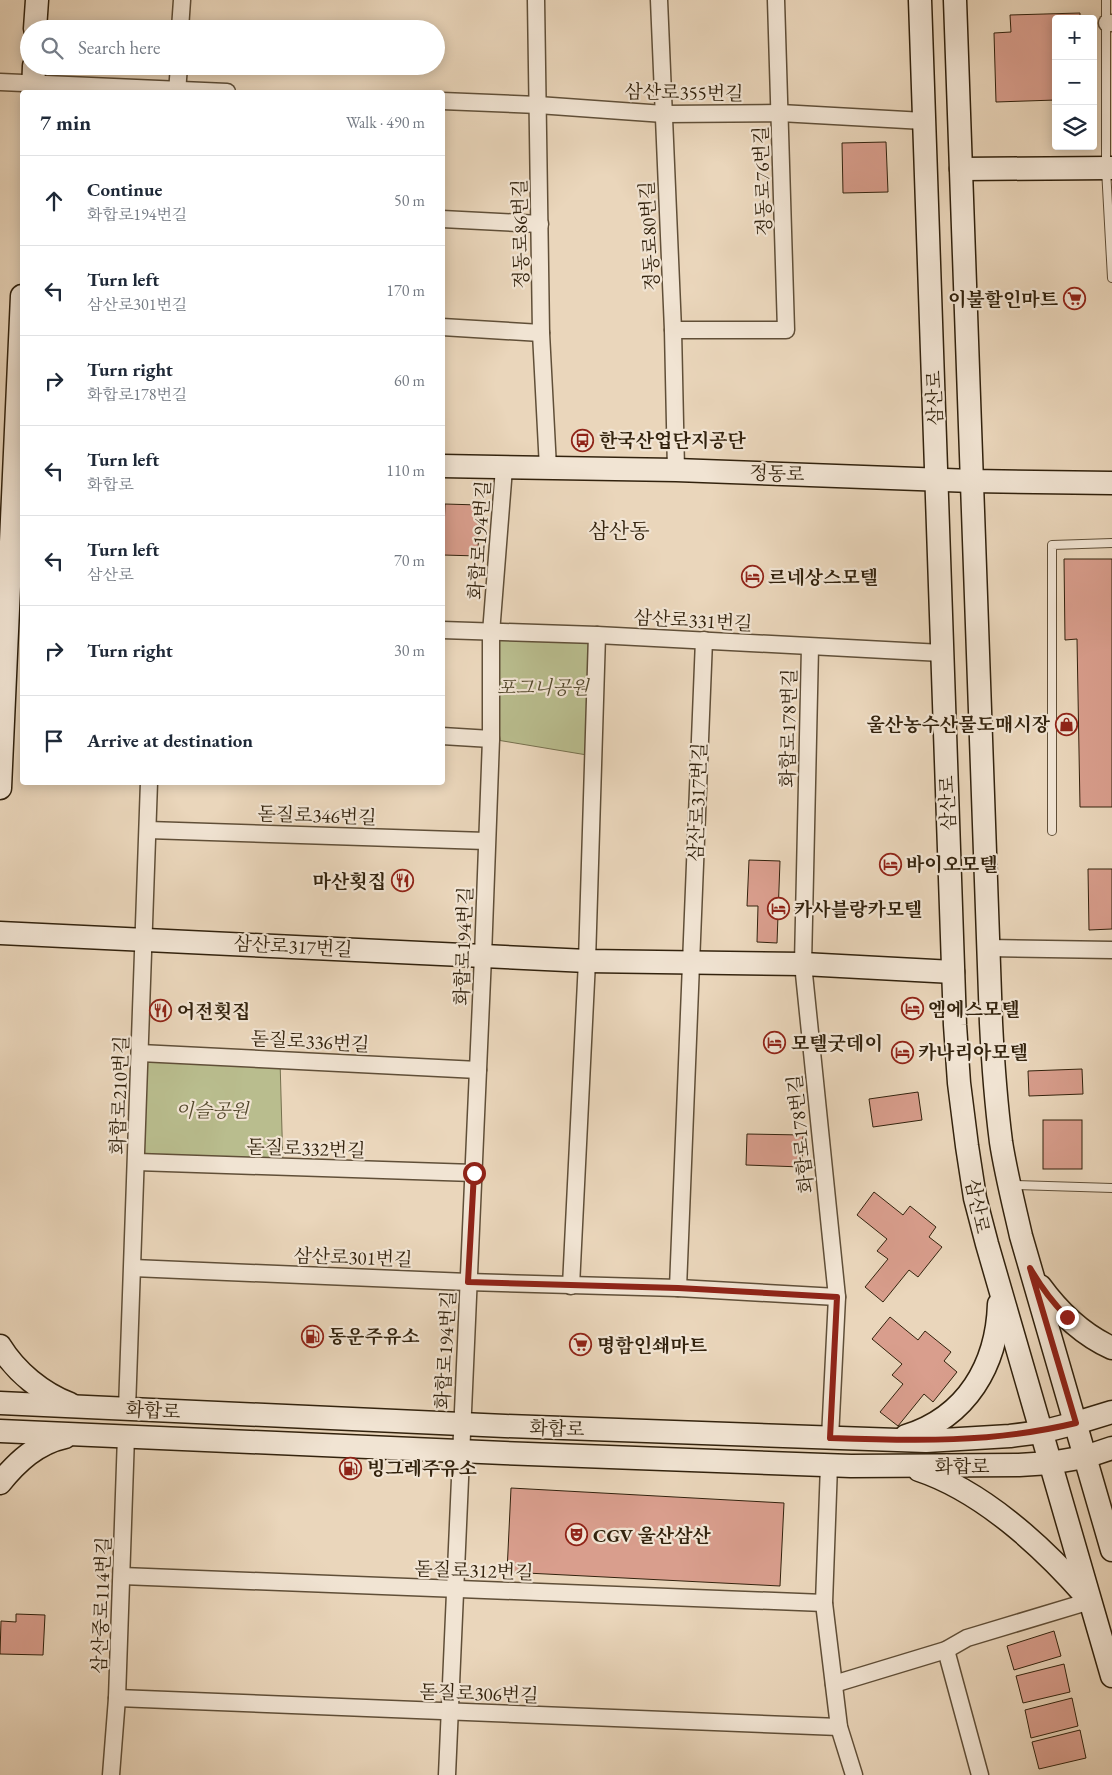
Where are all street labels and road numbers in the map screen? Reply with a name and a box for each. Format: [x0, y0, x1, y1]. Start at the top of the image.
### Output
street label: 삼산로355번길 [624, 79, 744, 106]
street label: 정동로76번길 [748, 126, 777, 236]
street label: 정동로86번길 [507, 179, 534, 289]
street label: 정동로80번길 [634, 180, 665, 292]
street label: 삼산로 [921, 370, 948, 426]
street label: 정동로 [749, 460, 805, 487]
street label: 화합로194번길 [463, 480, 496, 600]
street label: 삼산로331번길 [633, 605, 753, 636]
street label: 화합로178번길 [775, 668, 802, 788]
street label: 삼산로317번길 [683, 742, 712, 862]
street label: 삼산로 [934, 775, 961, 831]
street label: 돋질로346번길 [257, 801, 377, 830]
street label: 화합로194번길 [449, 886, 478, 1006]
street label: 삼산로317번길 [233, 931, 353, 962]
street label: 돋질로336번길 [250, 1026, 370, 1057]
street label: 화합로210번길 [105, 1035, 134, 1155]
street label: 화합로178번길 [782, 1073, 819, 1194]
street label: 돋질로332번길 [246, 1134, 366, 1163]
street label: 삼산로 [960, 1177, 995, 1236]
street label: 삼산로301번길 [293, 1243, 413, 1272]
street label: 화합로194번길 [430, 1290, 461, 1410]
street label: 화합로 [125, 1397, 181, 1424]
street label: 화합로 [529, 1415, 585, 1442]
street label: 화합로 [934, 1454, 990, 1479]
street label: 삼산중로114번길 [87, 1536, 116, 1674]
street label: 돋질로312번길 [414, 1556, 534, 1585]
street label: 돋질로306번길 [419, 1679, 539, 1708]

